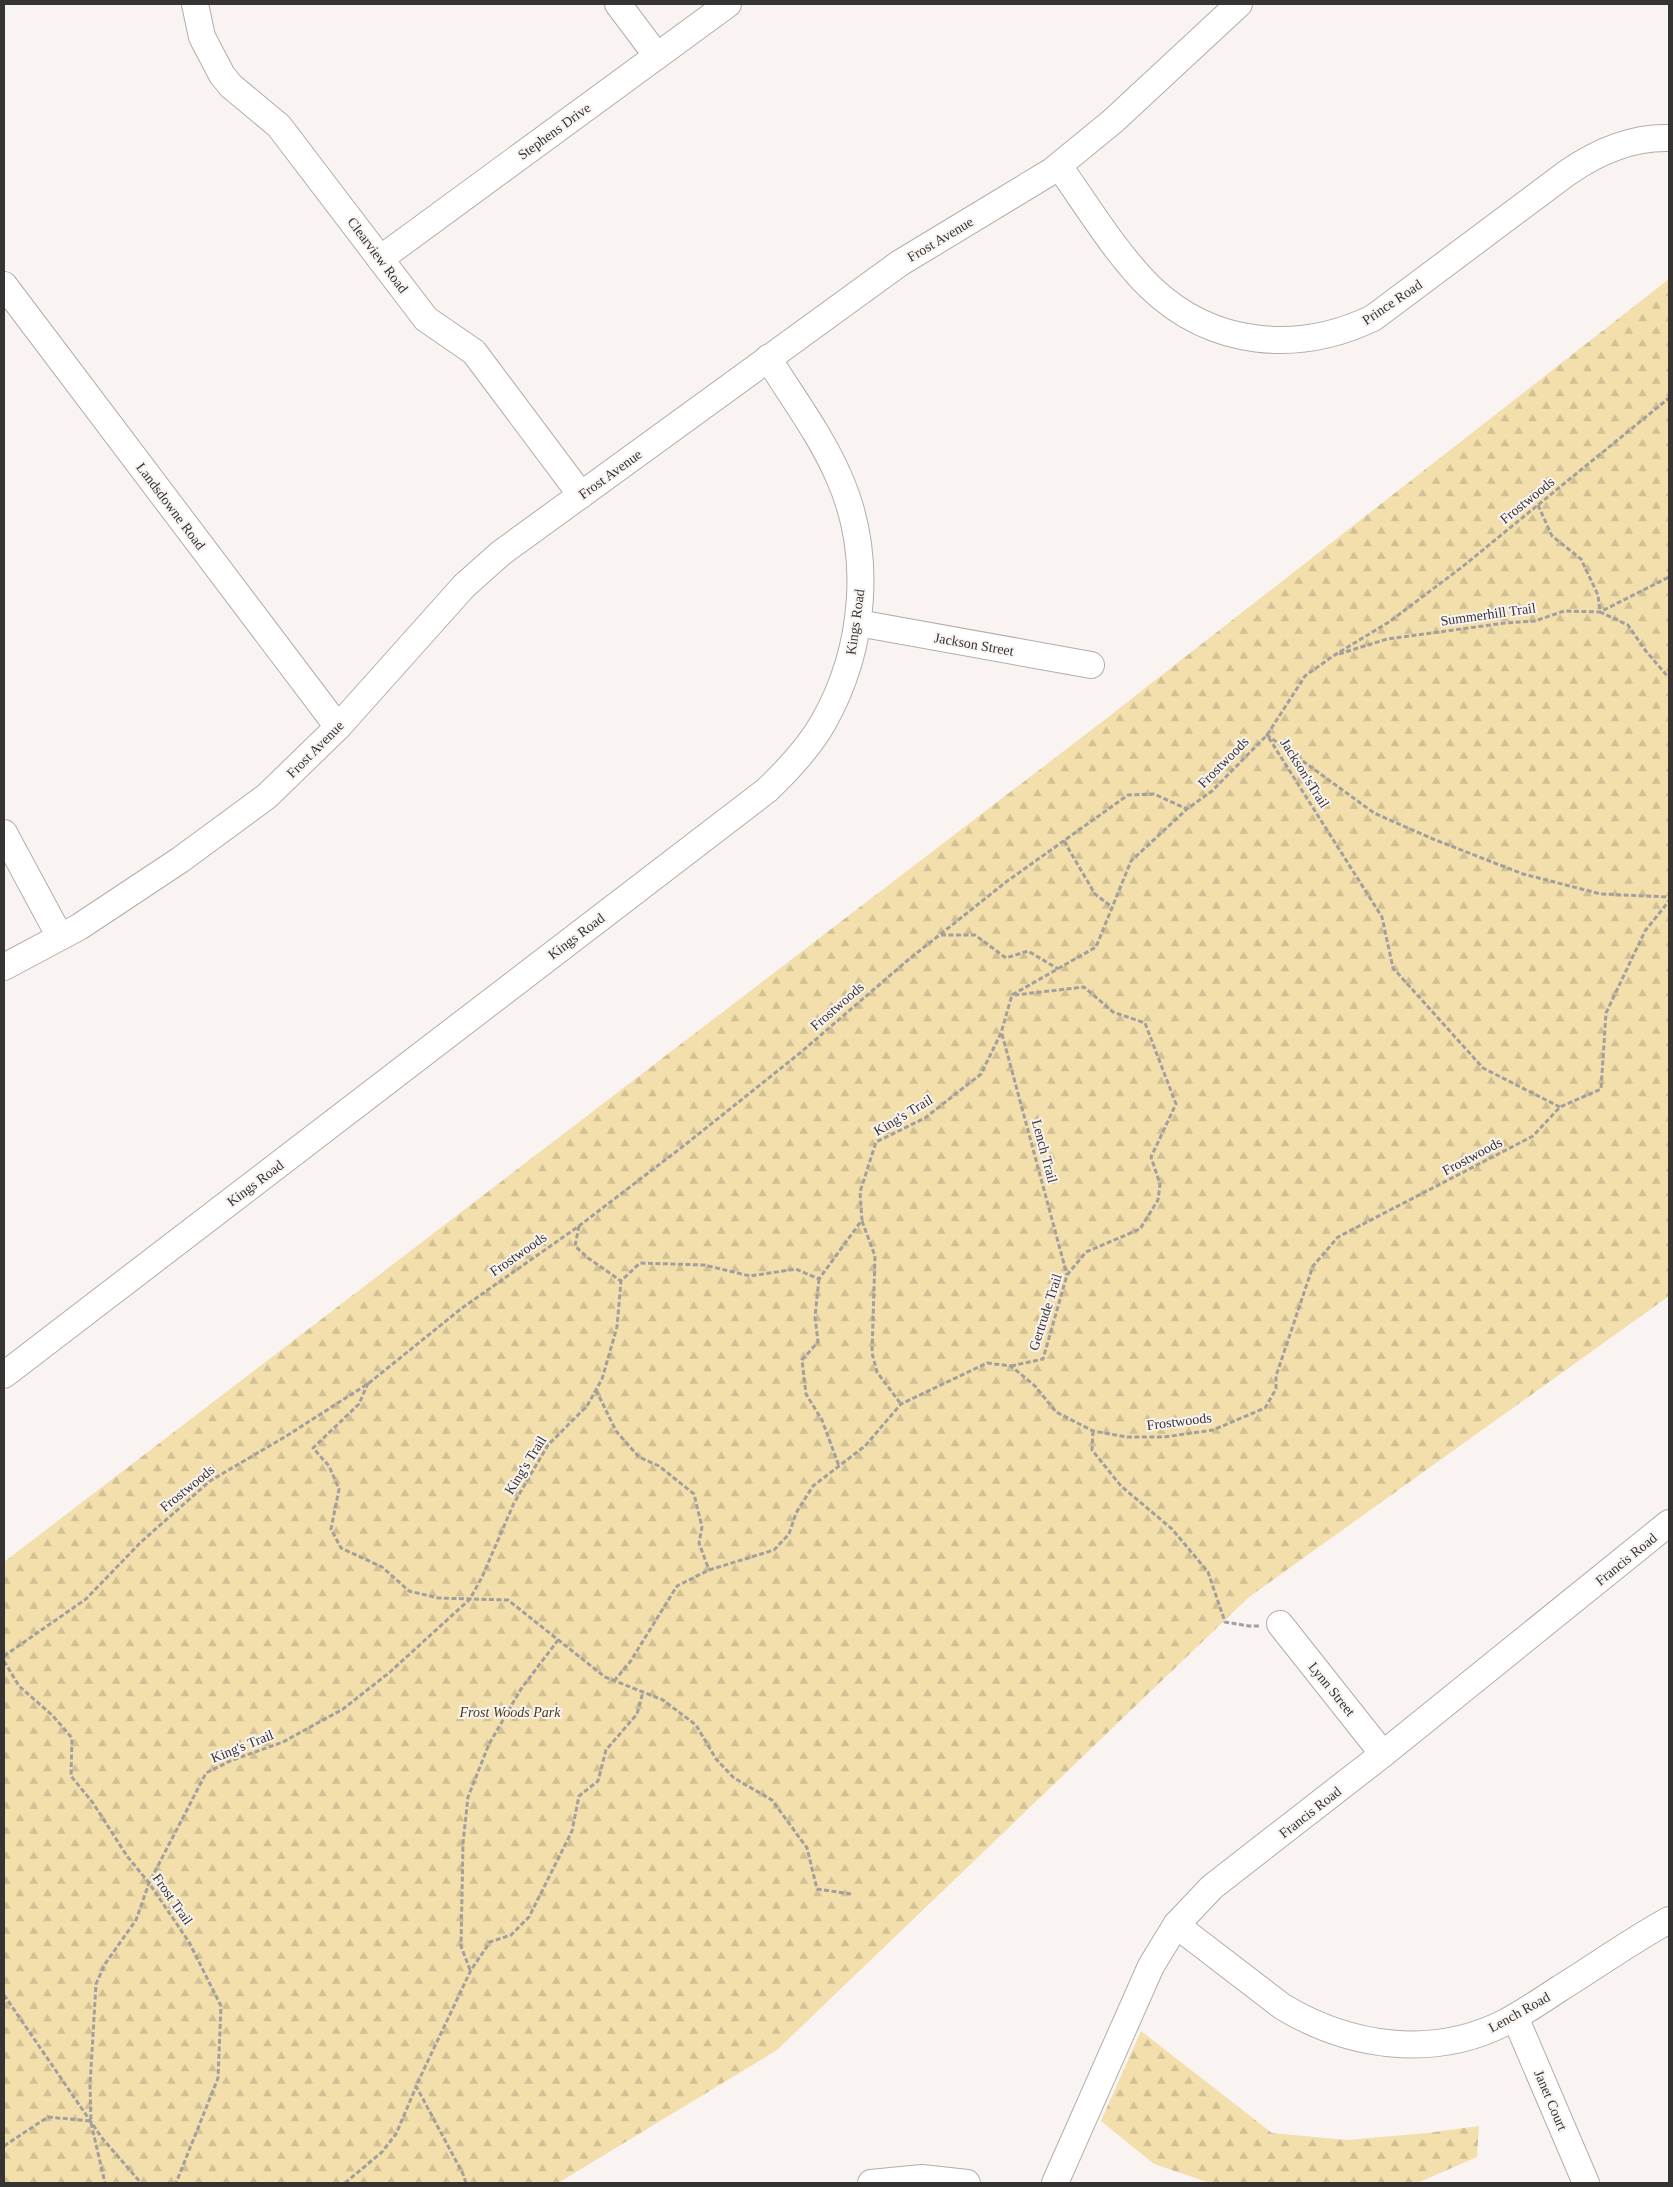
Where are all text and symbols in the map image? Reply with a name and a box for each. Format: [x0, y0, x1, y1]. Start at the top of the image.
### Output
street label: Stephens Drive [515, 100, 593, 163]
street label: Frost Avenue [905, 214, 976, 265]
street label: Clearview Road [344, 215, 411, 296]
street label: Prince Road [1360, 277, 1425, 328]
street label: Frost Avenue [576, 447, 645, 502]
street label: Landsdowne Road [133, 460, 208, 553]
street label: Frostwoods [1497, 474, 1557, 527]
street label: Kings Road [843, 588, 868, 656]
street label: Summerhill Trail [1439, 600, 1537, 629]
street label: Jackson Street [933, 630, 1015, 659]
street label: Frost Avenue [284, 718, 347, 781]
street label: Frostwoods [1195, 734, 1252, 791]
street label: Jackson'sTrail [1277, 736, 1332, 811]
street label: Kings Road [545, 910, 607, 962]
street label: Frostwoods [808, 979, 867, 1033]
street label: King's Trail [871, 1092, 935, 1139]
street label: Lench Trail [1029, 1118, 1060, 1185]
street label: Frostwoods [1440, 1134, 1505, 1178]
street label: Kings Road [224, 1157, 286, 1209]
street label: Frostwoods [487, 1230, 549, 1279]
street label: Gertrude Trail [1026, 1272, 1065, 1352]
street label: Frostwoods [1146, 1410, 1212, 1433]
street label: King's Trail [502, 1433, 549, 1497]
street label: Frostwoods [157, 1462, 217, 1515]
street label: Francis Road [1593, 1530, 1660, 1589]
street label: Lynn Street [1305, 1659, 1358, 1719]
park label: Frost Woods Park [459, 1705, 561, 1720]
street label: King's Trail [209, 1727, 276, 1766]
street label: Francis Road [1276, 1784, 1344, 1841]
street label: Frost Trail [150, 1871, 196, 1928]
street label: Lench Road [1486, 1989, 1553, 2035]
street label: Janet Court [1531, 2068, 1570, 2133]

